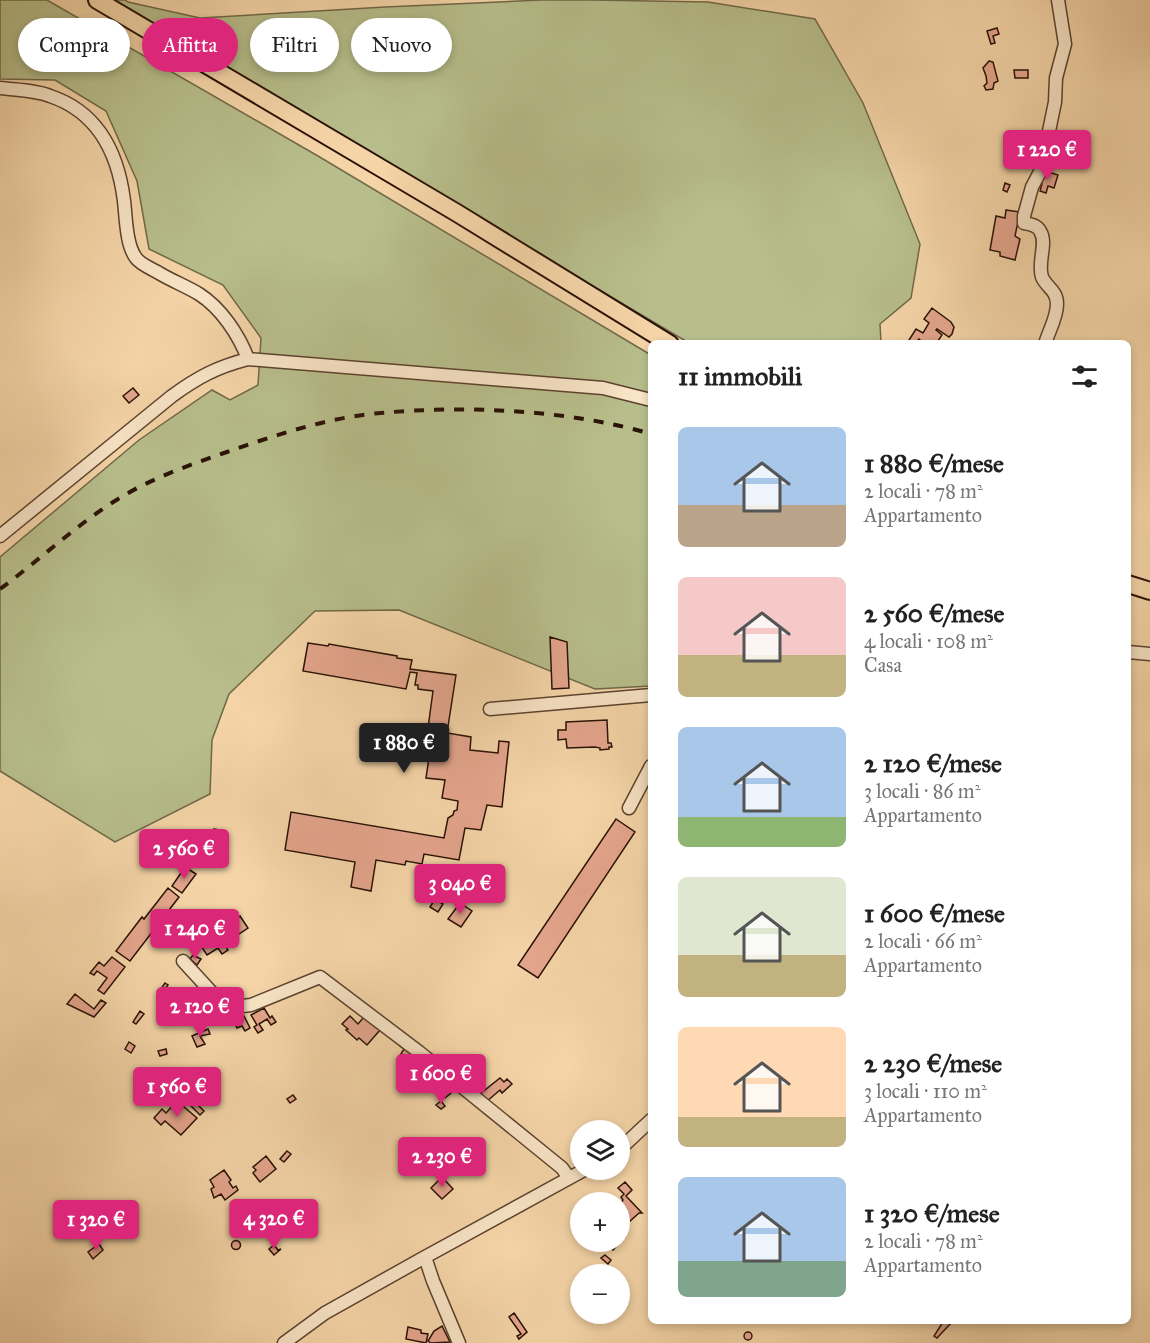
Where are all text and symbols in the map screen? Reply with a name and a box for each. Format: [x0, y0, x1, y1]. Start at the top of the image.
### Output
chip: Compra [18, 18, 130, 72]
chip: Affitta [142, 18, 238, 72]
chip: Filtri [250, 18, 339, 72]
chip: Nuovo [351, 18, 452, 72]
pin: 1 220 € [992, 130, 1102, 181]
text: 1 220 € [1017, 137, 1077, 161]
text: 11 immobili [678, 360, 802, 392]
icon: filters [1068, 360, 1101, 393]
text: 1 880 €/mese [864, 447, 1004, 479]
icon: home [726, 451, 798, 523]
text: 2 locali · 78 m² [864, 479, 983, 503]
text: Appartamento [864, 503, 982, 527]
text: 2 560 €/mese [864, 597, 1004, 629]
icon: home [726, 601, 798, 673]
text: 4 locali · 108 m² [864, 629, 993, 653]
text: Casa [864, 653, 902, 677]
pin: 1 880 € [349, 723, 459, 774]
text: 1 880 € [373, 730, 435, 754]
text: 2 120 €/mese [864, 747, 1002, 779]
icon: home [726, 751, 798, 823]
text: 3 locali · 86 m² [864, 779, 980, 803]
text: Appartamento [864, 803, 982, 827]
pin: 2 560 € [129, 829, 239, 880]
text: 2 560 € [153, 836, 215, 860]
pin: 3 040 € [405, 864, 515, 915]
text: 3 040 € [428, 871, 492, 895]
text: 1 600 €/mese [864, 897, 1005, 929]
icon: home [726, 901, 798, 973]
pin: 1 240 € [140, 909, 250, 960]
text: 1 240 € [164, 916, 226, 940]
text: 2 locali · 66 m² [864, 929, 982, 953]
text: Appartamento [864, 953, 982, 977]
pin: 2 120 € [145, 987, 255, 1038]
text: 2 120 € [170, 994, 230, 1018]
text: 2 230 €/mese [864, 1047, 1002, 1079]
icon: home [726, 1051, 798, 1123]
pin: 1 600 € [386, 1054, 496, 1105]
text: 1 600 € [410, 1061, 472, 1085]
pin: 1 560 € [122, 1067, 232, 1118]
text: 1 560 € [147, 1074, 207, 1098]
text: 3 locali · 110 m² [864, 1079, 987, 1103]
text: Appartamento [864, 1103, 982, 1127]
map controls [570, 1120, 630, 1324]
button: layers [570, 1120, 630, 1180]
pin: 2 230 € [387, 1137, 497, 1188]
text: 2 230 € [412, 1144, 472, 1168]
button: + [570, 1192, 630, 1252]
text: 1 320 €/mese [864, 1197, 999, 1229]
pin: 4 320 € [219, 1199, 329, 1250]
pin: 1 320 € [41, 1200, 151, 1251]
icon: home [726, 1201, 798, 1273]
text: 4 320 € [243, 1206, 305, 1230]
text: 1 320 € [67, 1207, 125, 1231]
text: 2 locali · 78 m² [864, 1229, 983, 1253]
text: Appartamento [864, 1253, 982, 1277]
button: − [570, 1264, 630, 1324]

